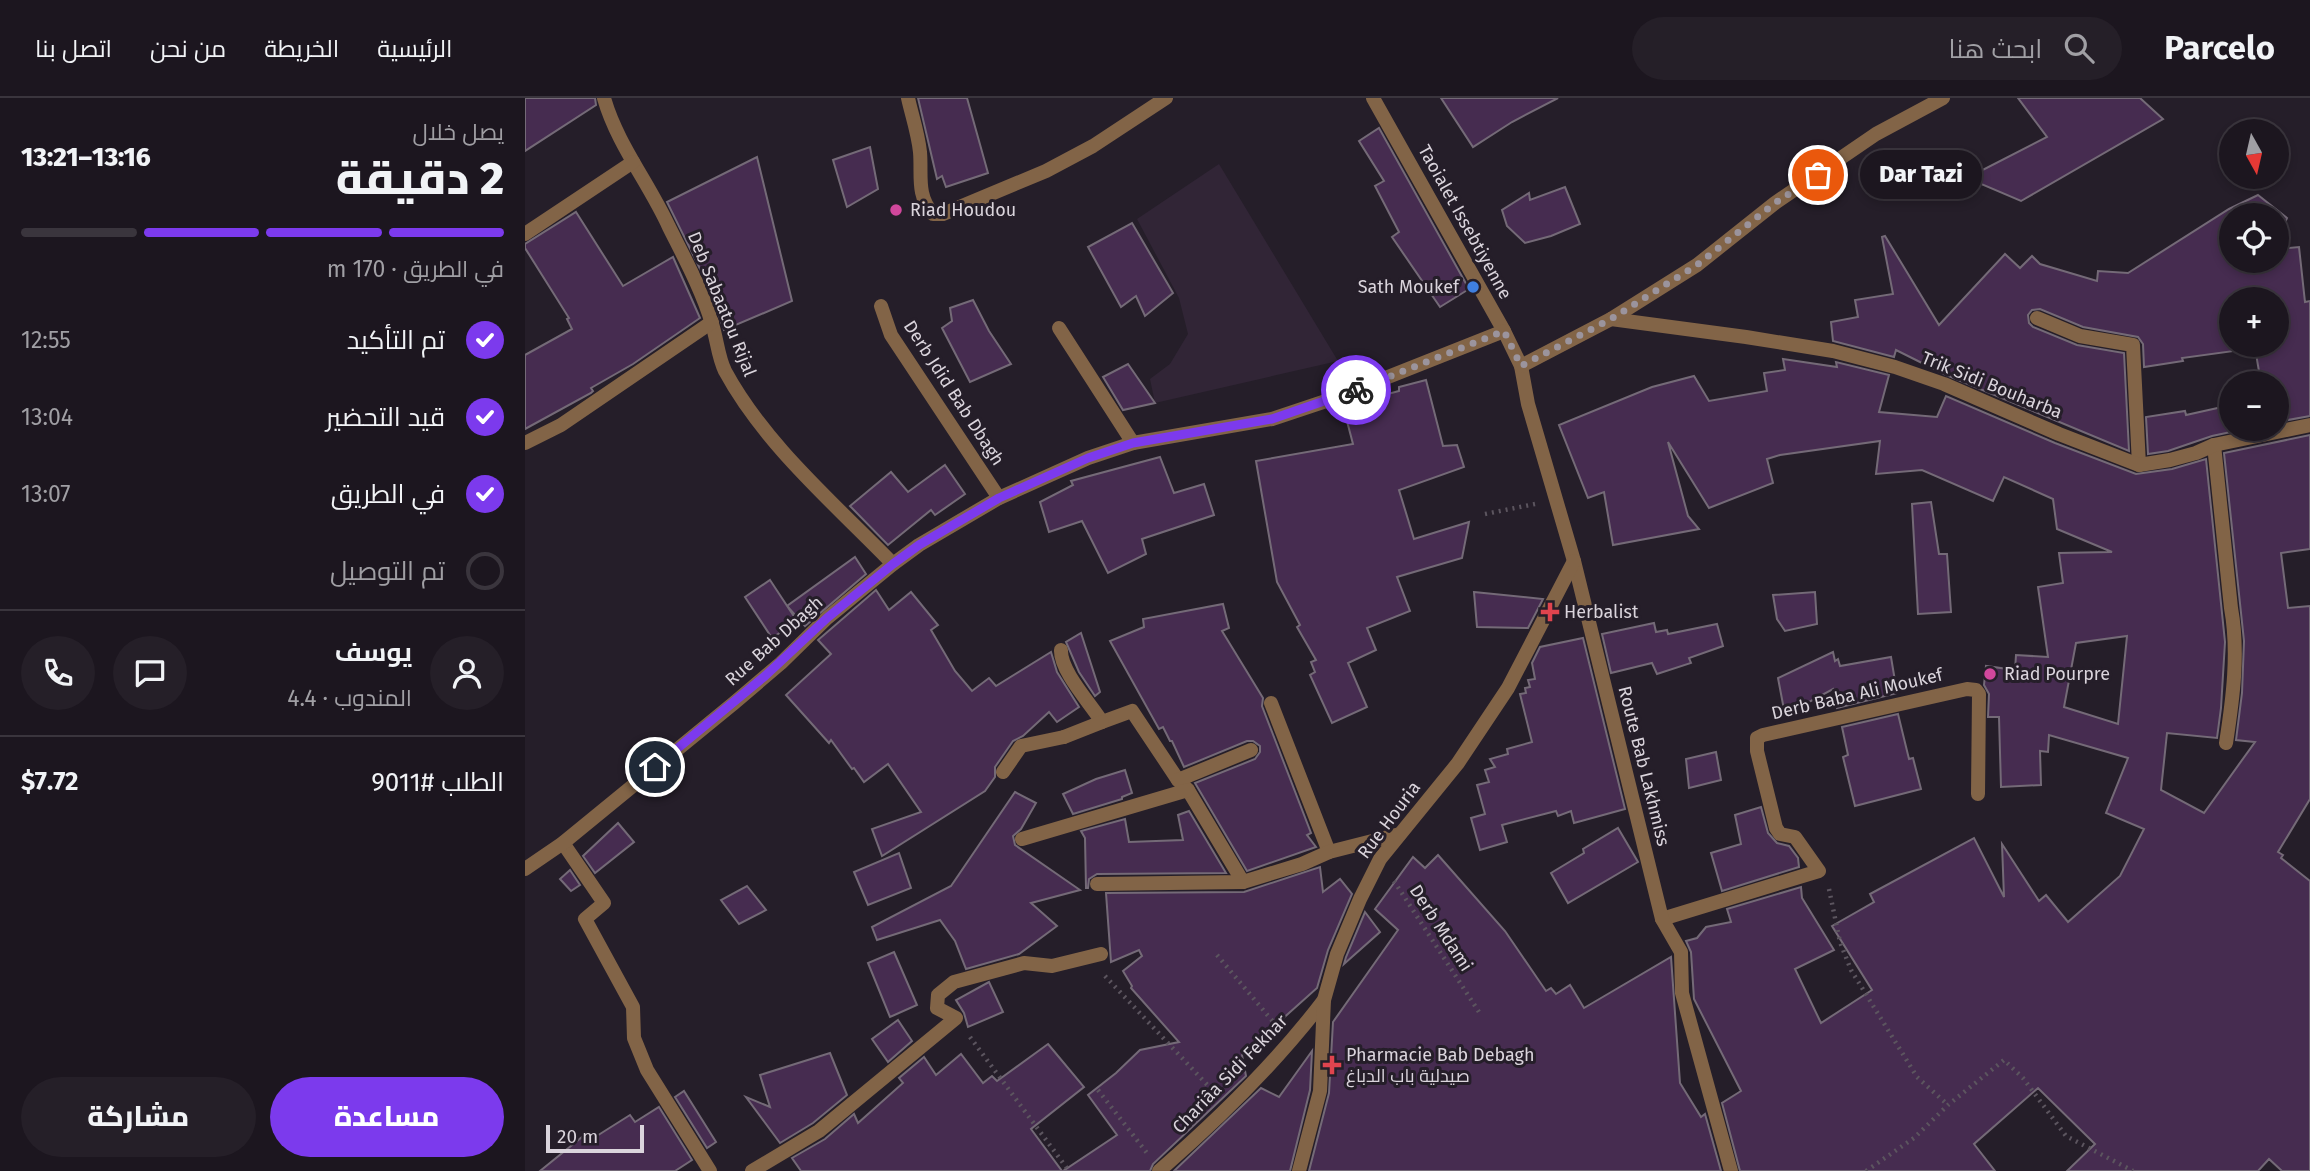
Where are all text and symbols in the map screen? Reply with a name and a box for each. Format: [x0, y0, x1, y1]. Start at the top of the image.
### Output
search box [1632, 17, 2122, 80]
text: Parcelo [2164, 28, 2275, 68]
icon: search [2060, 29, 2098, 67]
text: ابحث هنا [1949, 34, 2042, 65]
text: اتصل بنا [35, 35, 112, 63]
text: من نحن [150, 35, 226, 63]
text: الخريطة [264, 35, 339, 63]
text: الرئيسية [377, 35, 452, 63]
text: يصل خلال [413, 118, 504, 146]
north arrow [2219, 119, 2289, 189]
map controls [2219, 119, 2289, 441]
street label: Taoialet Issebtiyenne [1413, 141, 1517, 303]
text: 13:16–13:21 [21, 142, 151, 173]
pin [1788, 145, 1848, 205]
callout: Dar Tazi [1860, 150, 1983, 200]
text: 2 دقيقة [336, 151, 504, 206]
icon: bag [1799, 156, 1837, 194]
text: Dar Tazi [1879, 160, 1963, 188]
place label: Riad Houdou [910, 199, 1016, 221]
marker: Riad Houdou [888, 202, 904, 218]
button: locate [2219, 203, 2289, 273]
street label: Deb Sabaatou Rijal [683, 228, 761, 380]
text: في الطريق · 170 m [327, 255, 504, 283]
place label: Sath Moukef [1358, 276, 1461, 298]
marker: Sath Moukef [1465, 279, 1481, 295]
button: + [2219, 287, 2289, 357]
street label: Derb Jdid Bab Dbagh [899, 316, 1009, 470]
icon: check [466, 321, 504, 359]
text: تم التأكيد [347, 325, 445, 356]
text: 12:55 [21, 326, 71, 354]
street label: Trik Sidi Bouharba [1918, 347, 2066, 423]
courier [1321, 355, 1391, 425]
icon: bike [1337, 371, 1375, 409]
button: − [2219, 371, 2289, 441]
icon: check [466, 398, 504, 436]
text: قيد التحضير [326, 402, 445, 433]
text: 13:04 [21, 403, 73, 431]
icon: check [466, 475, 504, 513]
text: في الطريق [331, 479, 445, 510]
text: 13:07 [21, 480, 71, 508]
text: تم التوصيل [330, 556, 445, 587]
street label: Rue Bab Dbagh [721, 591, 827, 691]
place label: Herbalist [1564, 601, 1639, 623]
marker: Herbalist [1542, 604, 1558, 620]
button: phone [21, 636, 95, 710]
button: chat [113, 636, 187, 710]
button: person [430, 636, 504, 710]
text: يوسف [335, 637, 412, 668]
street label: Derb Baba Ali Moukef [1769, 663, 1947, 724]
place label: Riad Pourpre [2004, 663, 2110, 685]
marker: Riad Pourpre [1982, 666, 1998, 682]
text: المندوب · 4.4 [287, 684, 412, 712]
street label: Route Bab Lakhmiss [1613, 684, 1675, 848]
pin [625, 737, 685, 797]
icon: home [636, 748, 674, 786]
text: $7.72 [21, 766, 79, 797]
text: الطلب #9011 [371, 767, 504, 798]
street label: Rue Houria [1353, 777, 1425, 863]
street label: Derb Mdami [1405, 881, 1477, 975]
street label: Chariâa Sidi Fekhar [1168, 1010, 1292, 1138]
place label: Pharmacie Bab Debagh صيدلية باب الدباغ [1346, 1044, 1535, 1088]
marker: Pharmacie Bab Debagh صيدلية باب الدباغ [1324, 1057, 1340, 1073]
button: مشاركة [21, 1077, 256, 1157]
button: مساعدة [270, 1077, 504, 1157]
scale bar [546, 1122, 644, 1154]
text: 20 m [557, 1125, 598, 1148]

